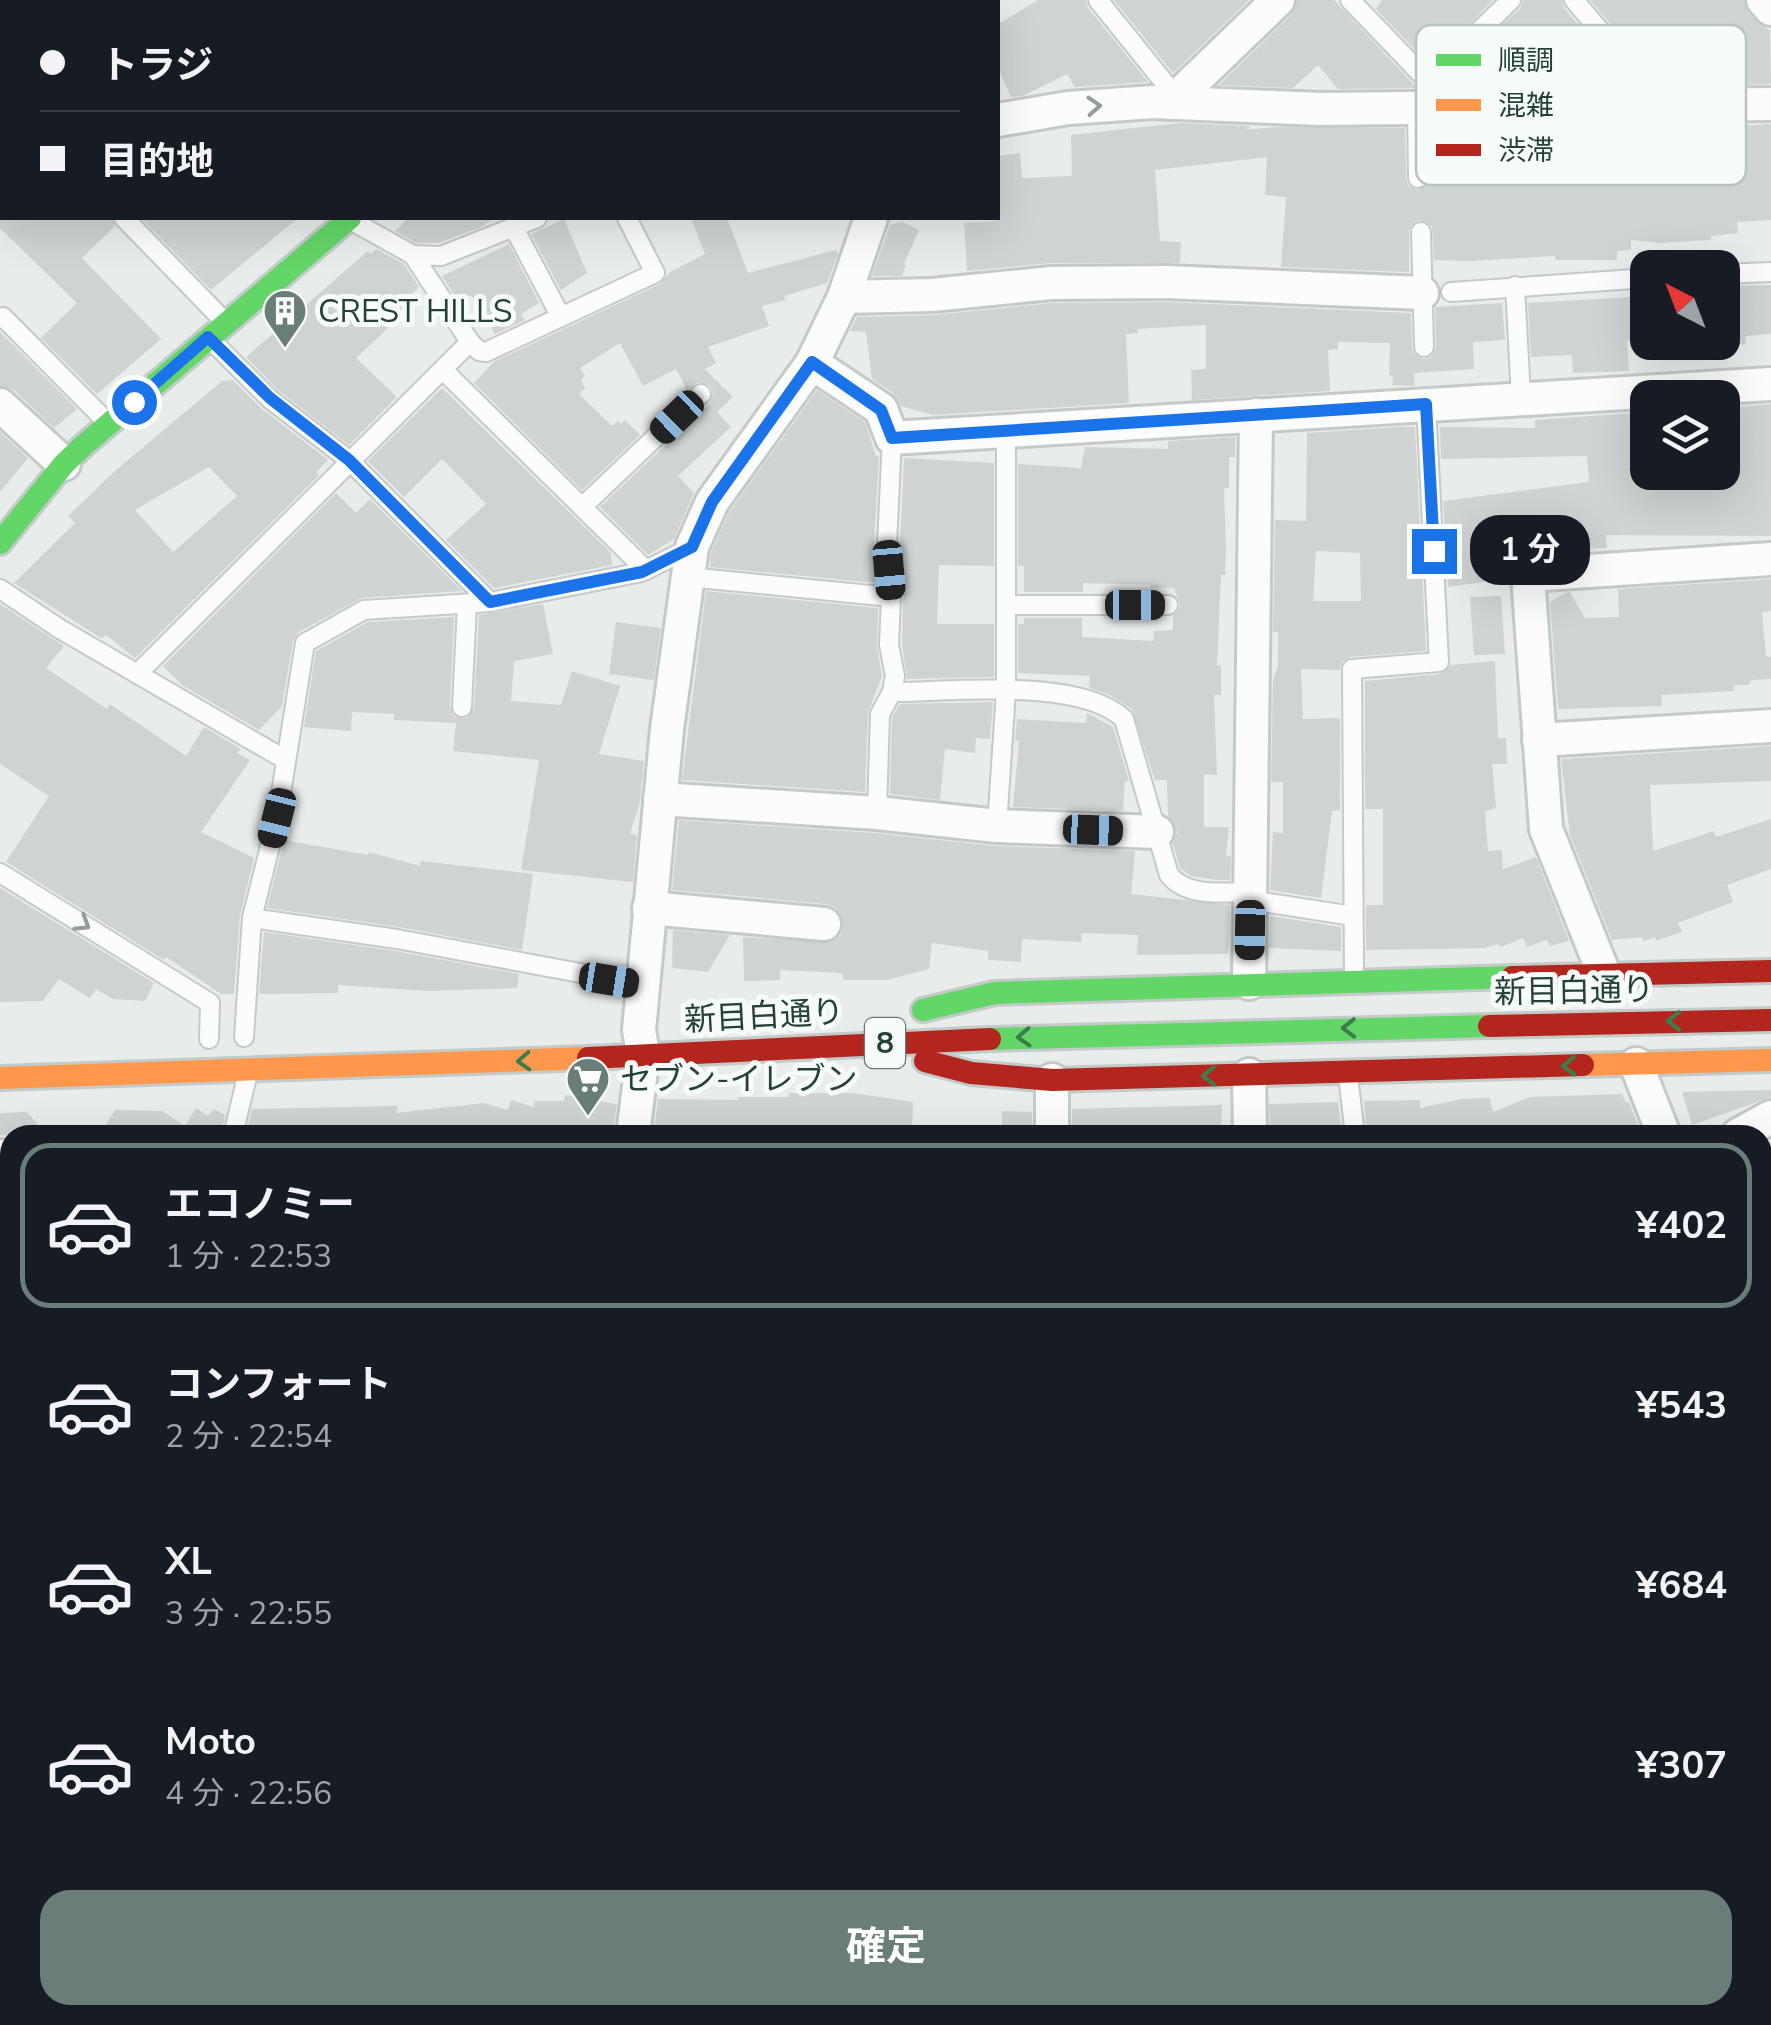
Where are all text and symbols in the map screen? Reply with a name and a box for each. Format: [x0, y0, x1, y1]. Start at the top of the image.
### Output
legend [1416, 25, 1746, 185]
text: トラジ [100, 40, 213, 91]
text: 順調 [1498, 42, 1554, 80]
text: 混雑 [1498, 87, 1554, 125]
one-way arrow [1086, 96, 1102, 117]
text: 渋滞 [1498, 132, 1554, 170]
text: 目的地 [100, 136, 214, 187]
north arrow [1630, 250, 1740, 360]
map controls [1630, 250, 1740, 490]
building icon: CREST HILLS [262, 288, 308, 349]
place label: CREST HILLS [318, 290, 512, 333]
route start [112, 380, 157, 425]
button: layers [1630, 380, 1740, 490]
car [645, 385, 709, 449]
callout: 1 分 [1469, 516, 1589, 586]
text: 1 分 [1500, 528, 1560, 571]
route end [1412, 529, 1457, 574]
car [871, 539, 907, 601]
car [1105, 590, 1165, 620]
car [255, 785, 299, 851]
car [1062, 814, 1124, 846]
car [1234, 900, 1266, 960]
one-way arrow [72, 912, 90, 931]
car [577, 960, 641, 1000]
street label: 新目白通り [1494, 968, 1654, 1014]
street label: 新目白通り [683, 990, 845, 1042]
one-way arrow [1665, 1011, 1681, 1032]
road number: 8 [865, 1018, 905, 1068]
one-way arrow [1340, 1018, 1356, 1039]
one-way arrow [1015, 1026, 1031, 1047]
one-way arrow [516, 1050, 532, 1071]
one-way arrow [1560, 1055, 1576, 1076]
supermarket icon: セブン-イレブン [565, 1056, 611, 1117]
place label: セブン-イレブン [620, 1058, 858, 1101]
one-way arrow [1200, 1066, 1216, 1087]
text: エコノミー [165, 1179, 355, 1230]
icon: car [45, 1181, 135, 1271]
text: ¥402 [1636, 1200, 1727, 1251]
text: 1 分 · 22:53 [165, 1235, 332, 1278]
text: コンフォート [165, 1359, 392, 1410]
icon: car [45, 1361, 135, 1451]
text: ¥543 [1636, 1380, 1727, 1431]
text: 2 分 · 22:54 [165, 1415, 332, 1458]
text: XL [165, 1536, 212, 1587]
icon: car [45, 1541, 135, 1631]
text: ¥684 [1636, 1560, 1727, 1611]
text: 3 分 · 22:55 [165, 1592, 332, 1635]
text: Moto [165, 1716, 256, 1767]
icon: car [45, 1721, 135, 1811]
text: ¥307 [1636, 1740, 1727, 1791]
text: 4 分 · 22:56 [165, 1772, 332, 1815]
button: 確定 [40, 1890, 1732, 2005]

